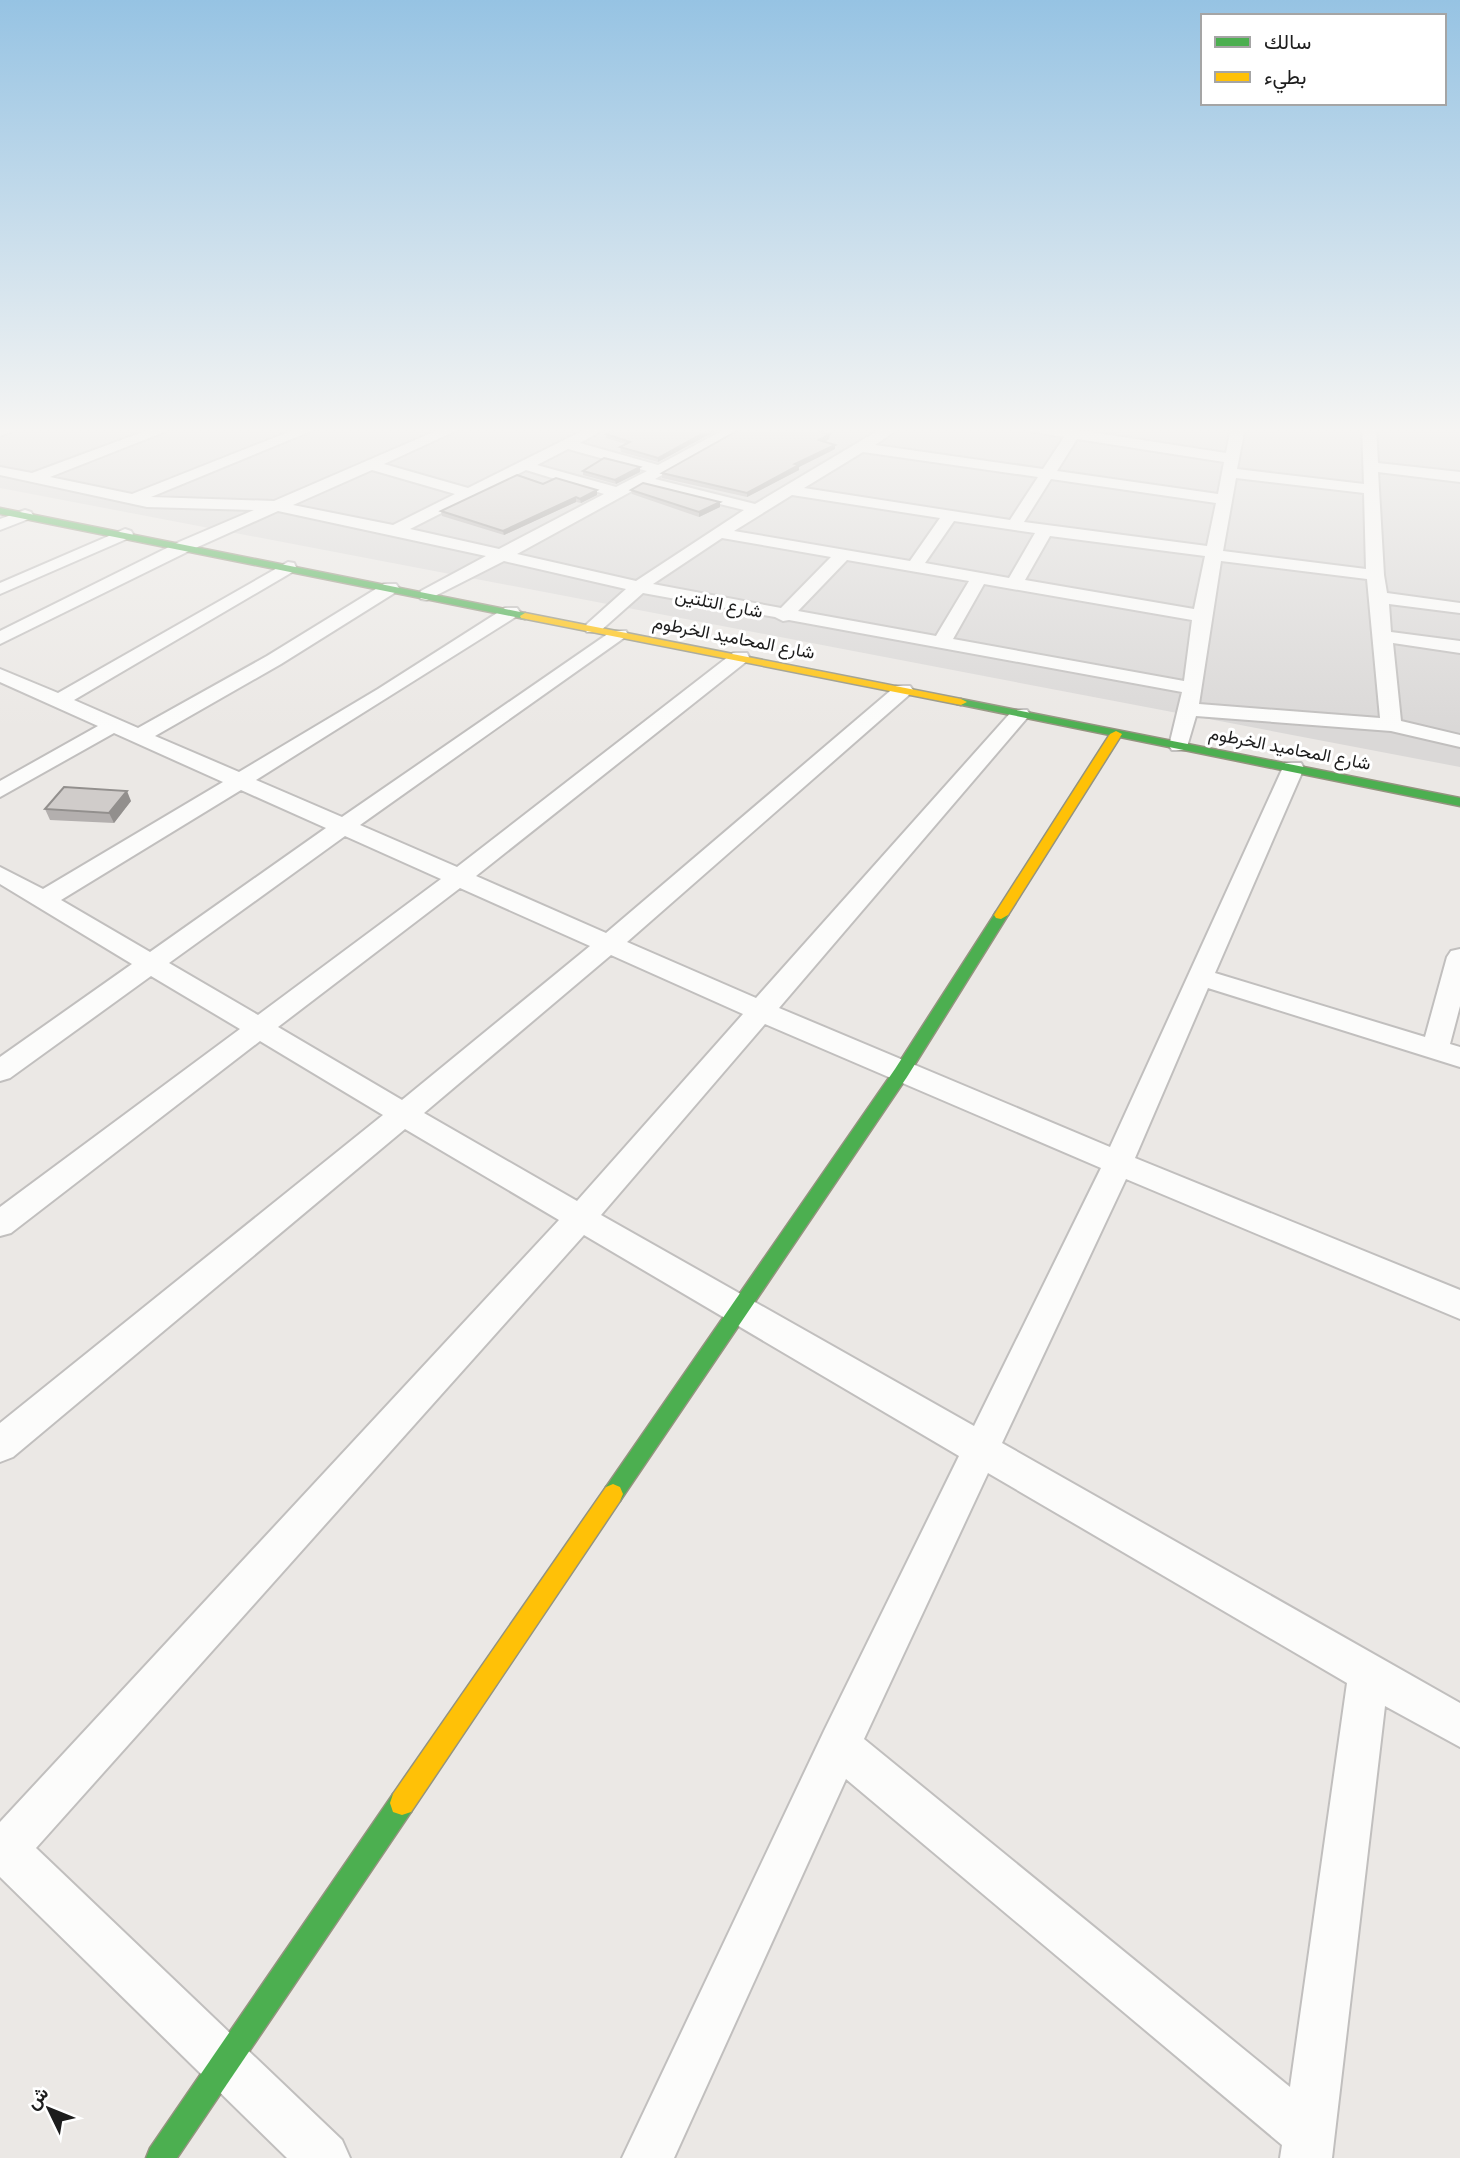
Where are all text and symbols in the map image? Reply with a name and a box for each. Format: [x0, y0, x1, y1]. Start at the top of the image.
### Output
legend [1201, 14, 1446, 105]
text: سالك [1264, 27, 1311, 56]
text: بطيء [1264, 62, 1307, 94]
street label: شارع التلتين [673, 582, 765, 624]
street label: شارع المحاميد الخرطوم [651, 609, 817, 665]
street label: شارع المحاميد الخرطوم [1207, 720, 1373, 776]
north arrow [14, 2074, 84, 2144]
text: ش [19, 2080, 54, 2115]

